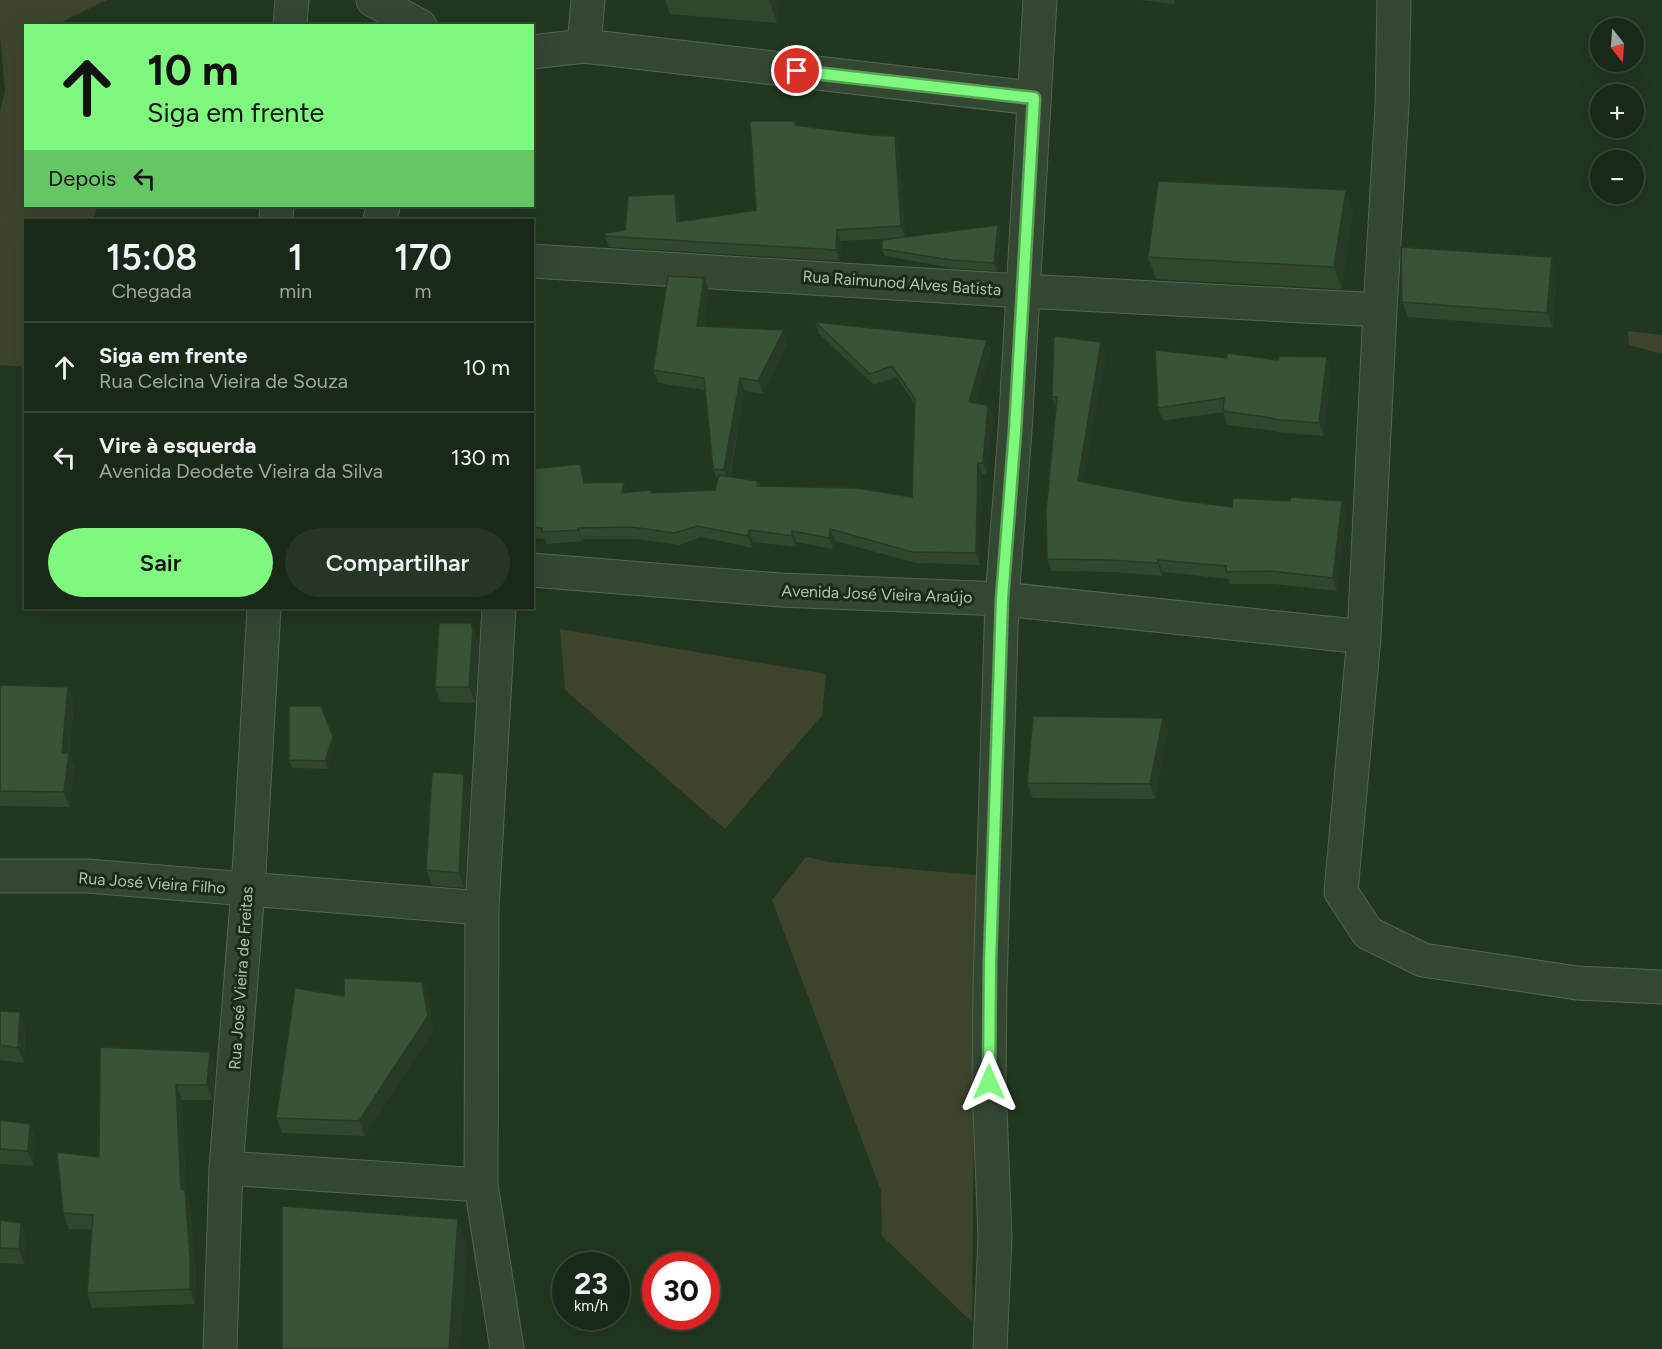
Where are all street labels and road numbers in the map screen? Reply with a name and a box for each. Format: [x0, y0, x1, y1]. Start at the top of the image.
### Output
street label: Rua Raimunod Alves Batista [802, 267, 1002, 299]
street label: Avenida José Vieira Araújo [781, 581, 973, 607]
street label: Rua José Vieira Filho [78, 868, 226, 898]
street label: Rua José Vieira de Freitas [225, 886, 257, 1070]

